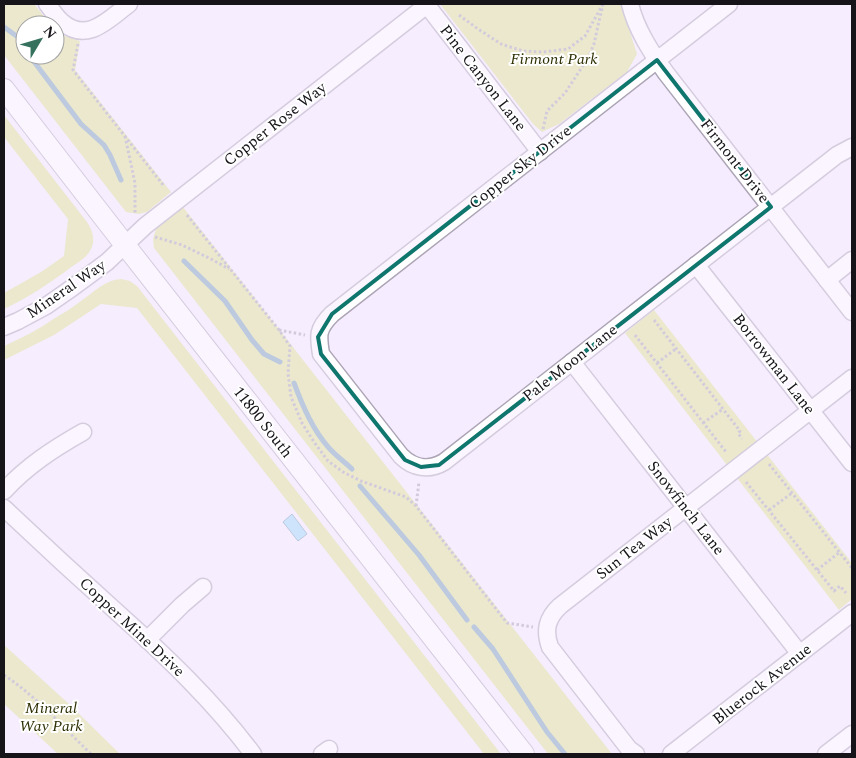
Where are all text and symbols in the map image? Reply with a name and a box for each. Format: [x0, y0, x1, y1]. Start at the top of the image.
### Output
north arrow [15, 15, 65, 65]
street label: Pine Canyon Lane [434, 20, 532, 136]
text: N [38, 21, 62, 43]
park label: Firmont Park [510, 47, 598, 71]
street label: Copper Rose Way [218, 75, 333, 172]
street label: Firmont Drive [694, 114, 776, 208]
street label: Copper Sky Drive [463, 119, 577, 215]
street label: Mineral Way [21, 253, 112, 324]
street label: Borrowman Lane [727, 308, 821, 420]
street label: Pale Moon Lane [517, 318, 623, 408]
street label: 11800 South [227, 381, 299, 463]
street label: Snowfinch Lane [641, 456, 731, 560]
street label: Sun Tea Way [591, 510, 678, 586]
street label: Copper Mine Drive [74, 571, 190, 683]
street label: Bluerock Avenue [707, 638, 817, 730]
park label: Mineral Way Park [19, 696, 83, 738]

